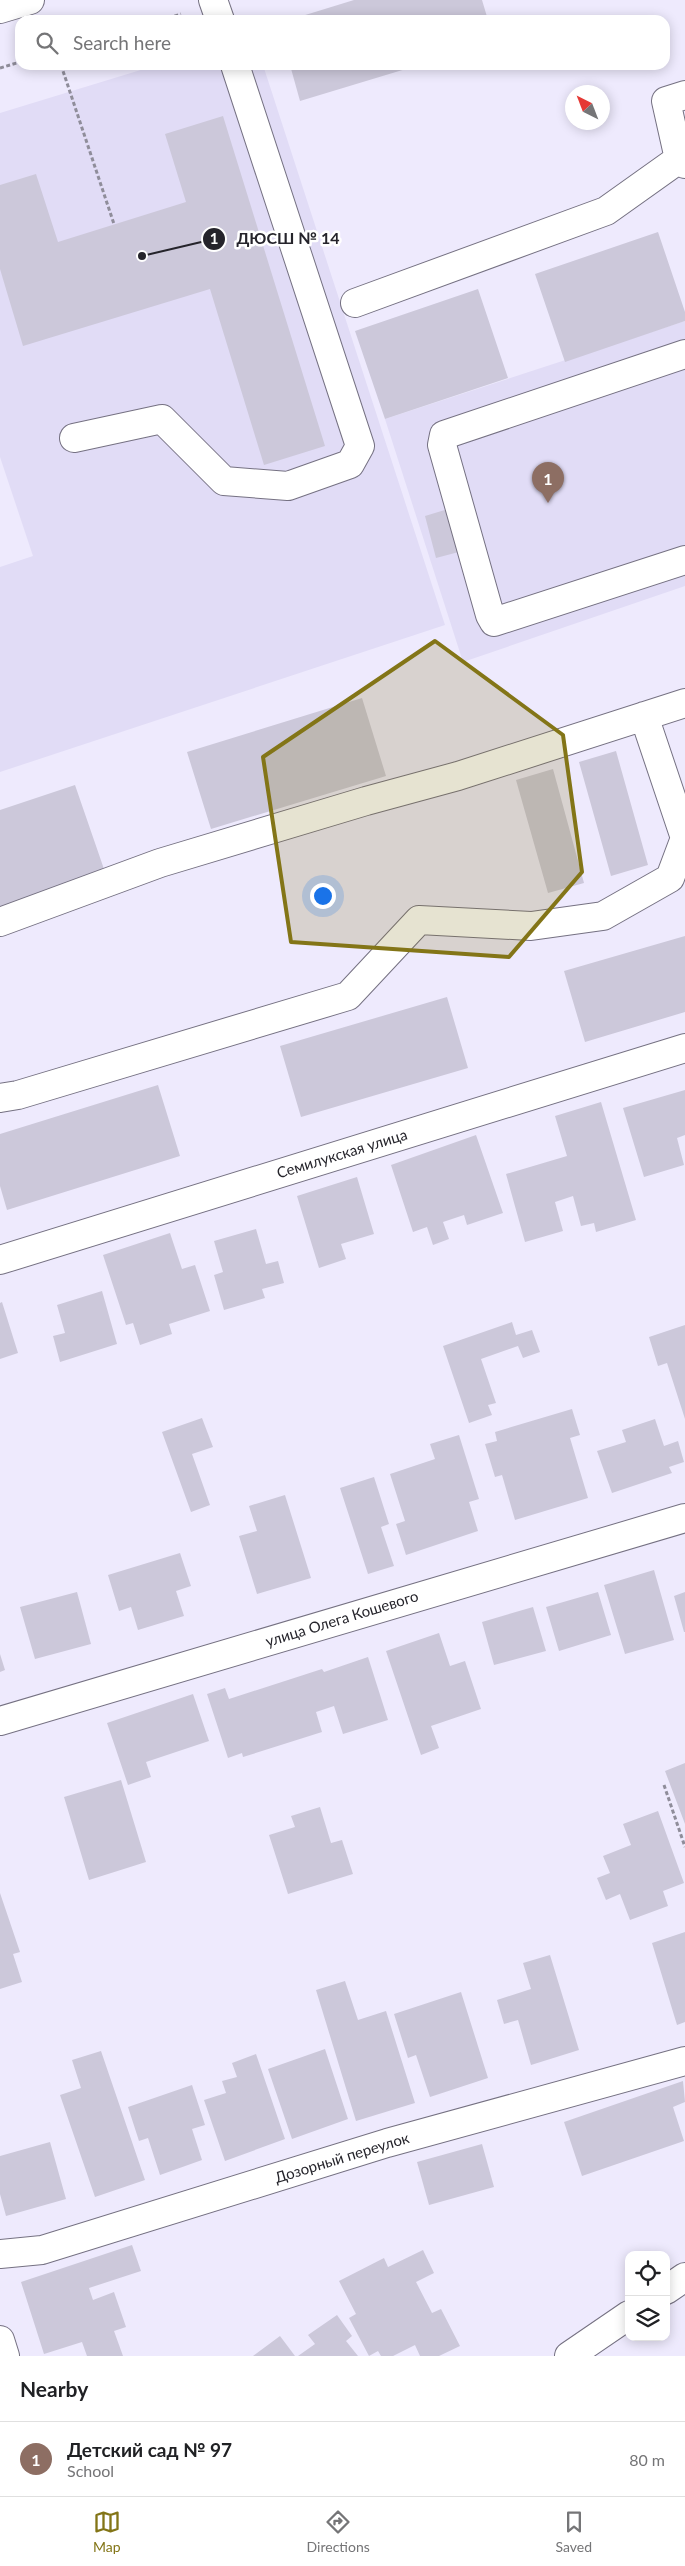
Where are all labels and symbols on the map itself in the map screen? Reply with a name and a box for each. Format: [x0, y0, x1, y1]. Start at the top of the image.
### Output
north arrow [565, 85, 610, 130]
callout: ДЮСШ № 14 [202, 223, 350, 254]
text: ДЮСШ № 14 [236, 228, 340, 247]
text: 1 [210, 229, 218, 247]
pin: 1 [532, 462, 564, 503]
your location [310, 883, 336, 909]
street label: Семилукская улица [274, 1125, 409, 1181]
street label: улица Олега Кошевого [263, 1586, 420, 1650]
street label: Дозорный переулок [272, 2128, 411, 2186]

